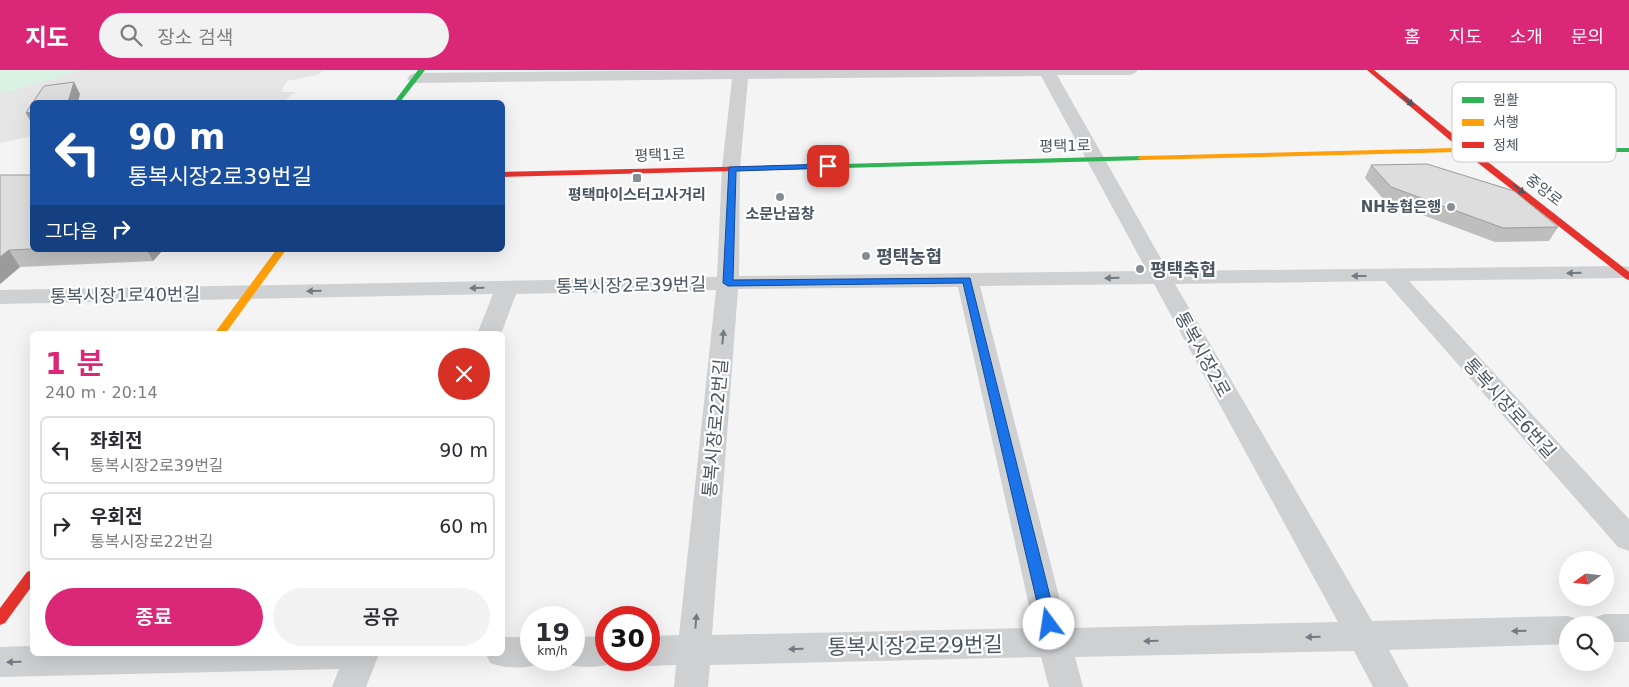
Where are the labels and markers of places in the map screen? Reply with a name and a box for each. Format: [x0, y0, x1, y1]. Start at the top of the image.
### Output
pin [807, 145, 849, 187]
marker: 평택마이스터고사거리 [631, 172, 643, 184]
place label: 평택마이스터고사거리 [568, 186, 706, 204]
marker: 소문난곱창 [774, 191, 786, 203]
place label: NH농협은행 [1361, 198, 1441, 216]
marker: NH농협은행 [1445, 201, 1457, 213]
place label: 소문난곱창 [745, 205, 815, 223]
place label: 평택농협 [876, 246, 942, 267]
marker: 평택농협 [860, 250, 872, 262]
place label: 평택축협 [1150, 259, 1216, 280]
marker: 평택축협 [1134, 263, 1146, 275]

